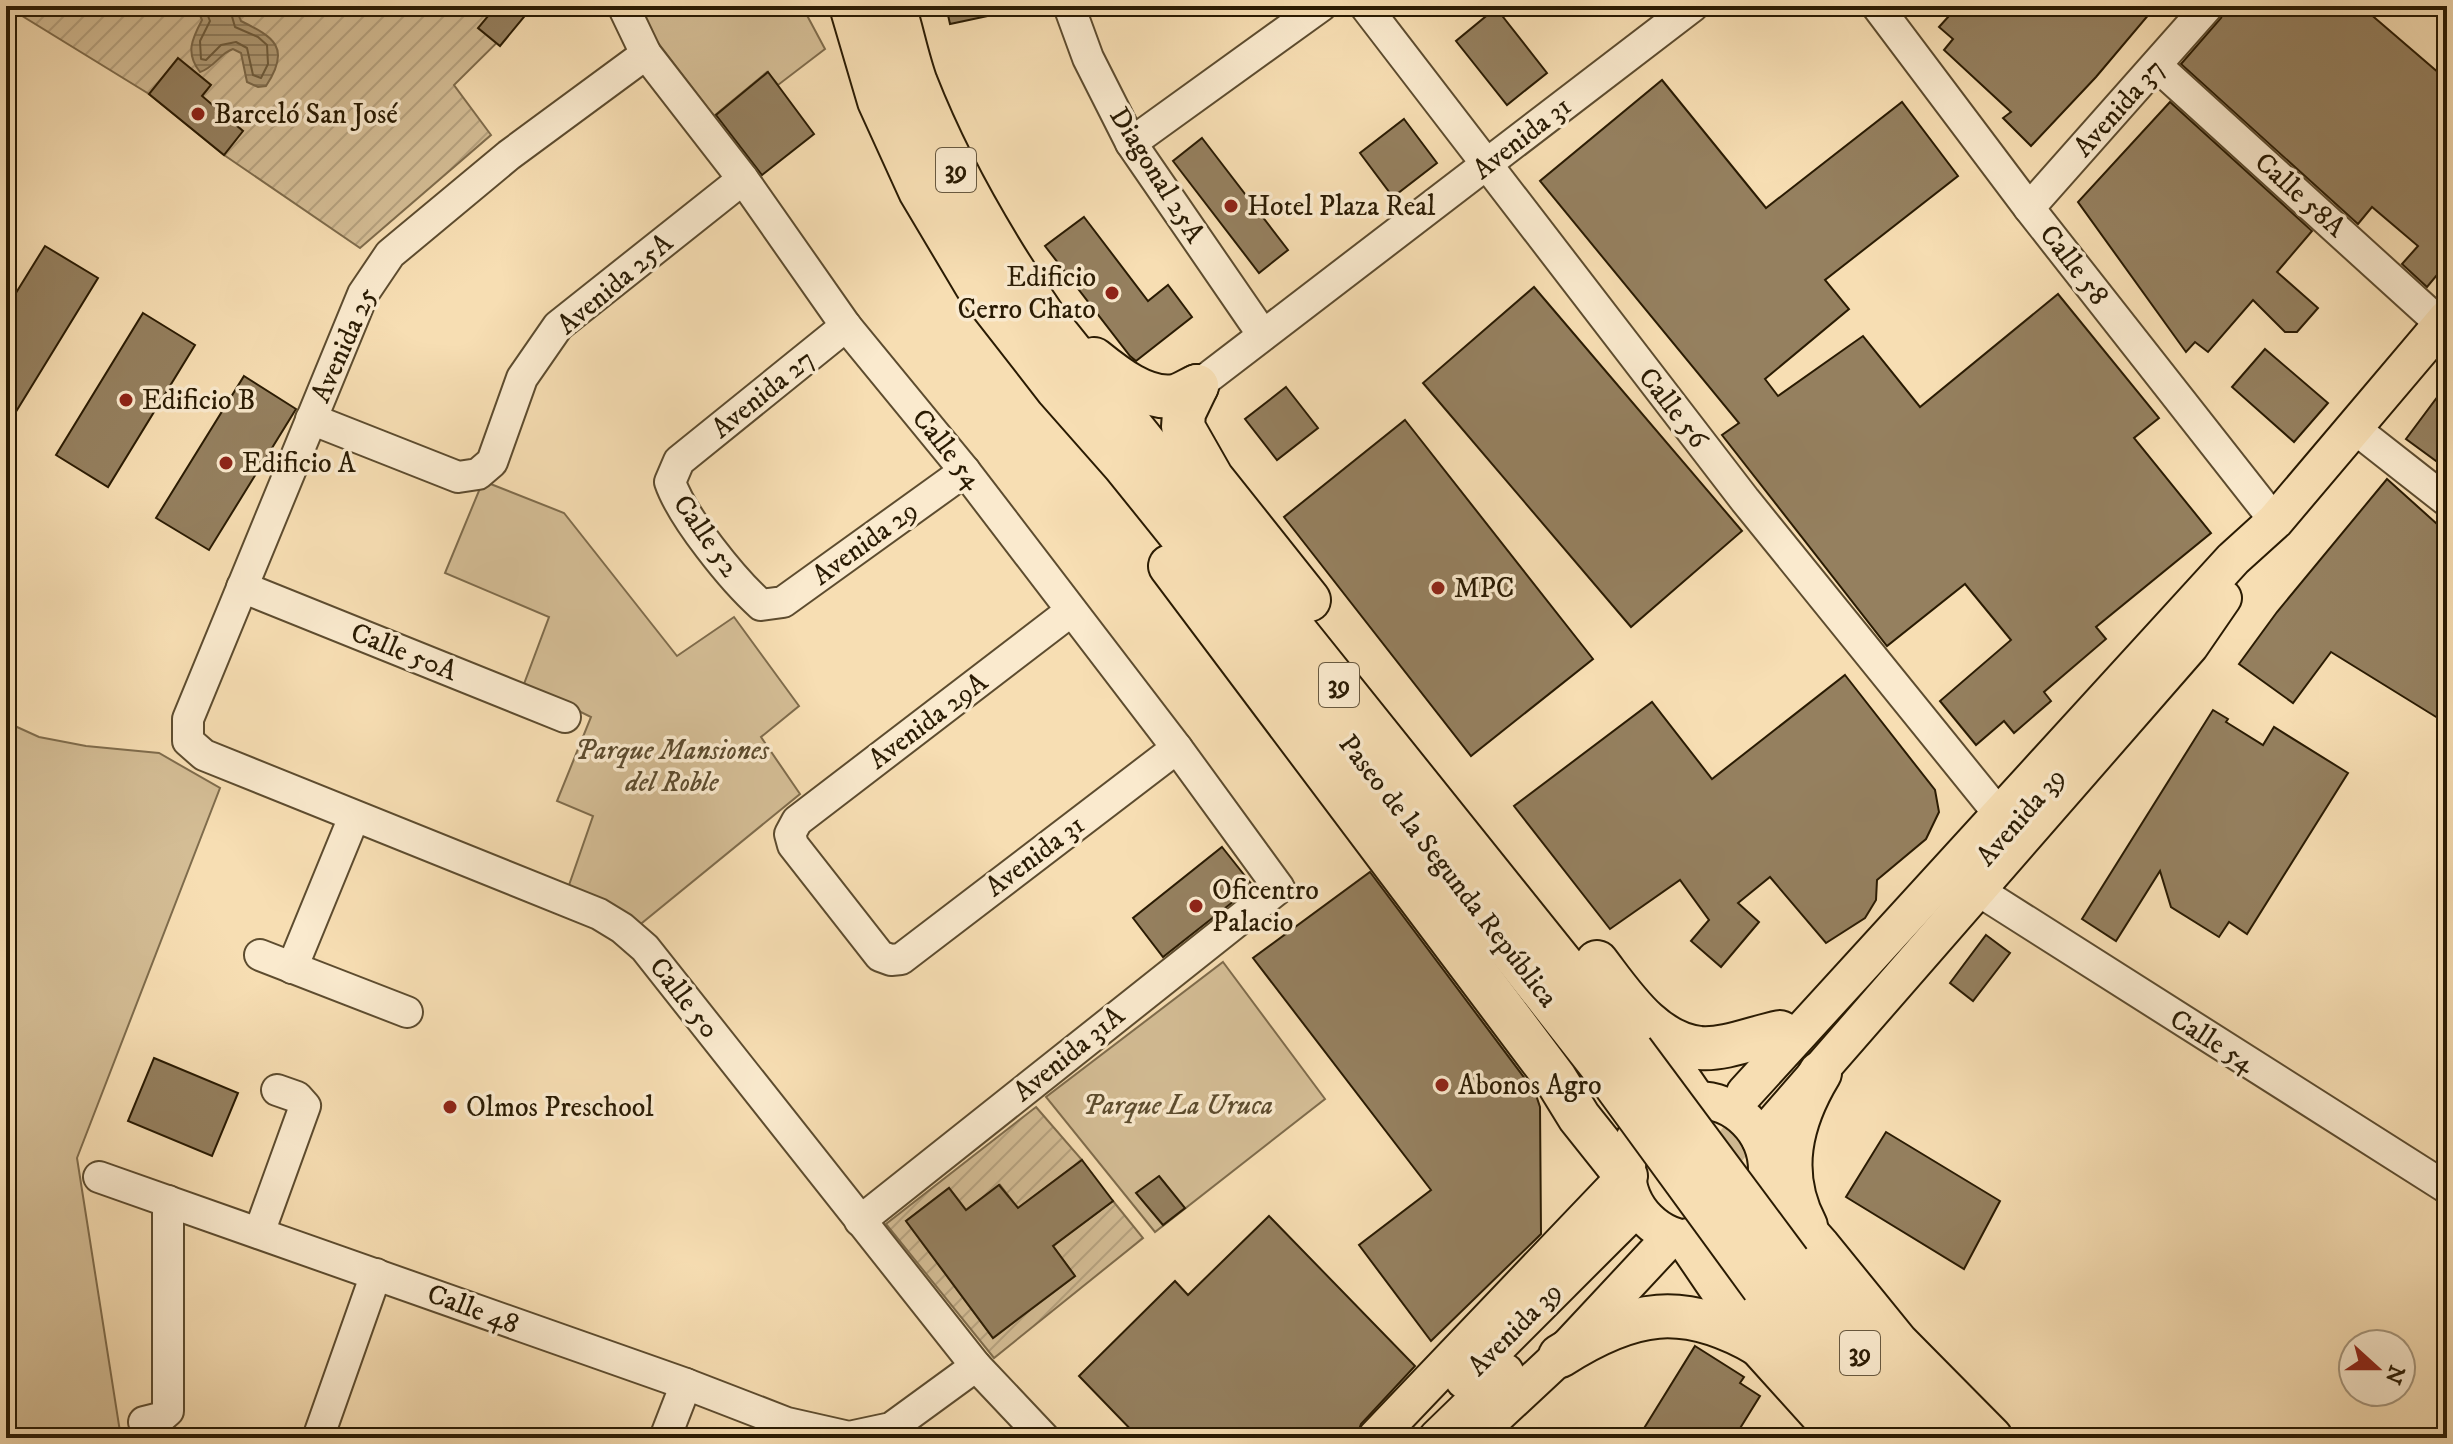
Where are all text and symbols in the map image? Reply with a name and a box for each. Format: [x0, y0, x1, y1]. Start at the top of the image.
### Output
street label: Avenida 37 [2066, 52, 2172, 164]
street label: Avenida 31 [1466, 89, 1578, 187]
place label: Barceló San José [214, 97, 398, 132]
street label: Diagonal 25A [1101, 101, 1213, 250]
marker: Barceló San José [189, 105, 207, 123]
street label: Calle 58A [2247, 145, 2354, 246]
road number: 39 [936, 148, 976, 192]
place label: Hotel Plaza Real [1247, 189, 1436, 224]
marker: Hotel Plaza Real [1222, 197, 1240, 215]
street label: Calle 58 [2032, 218, 2116, 312]
street label: Avenida 25A [550, 225, 681, 342]
place label: Edificio Cerro Chato [958, 260, 1096, 327]
street label: Avenida 25 [303, 282, 385, 408]
marker: Edificio Cerro Chato [1103, 284, 1121, 302]
street label: Avenida 27 [704, 342, 822, 446]
street label: Calle 56 [1630, 360, 1716, 457]
place label: Edificio B [142, 383, 255, 418]
marker: Edificio B [117, 391, 135, 409]
street label: Calle 54 [904, 402, 991, 497]
place label: Edificio A [242, 446, 357, 481]
marker: Edificio A [217, 454, 235, 472]
street label: Calle 52 [665, 488, 747, 584]
street label: Avenida 29 [805, 493, 925, 593]
place label: MPC [1454, 571, 1514, 606]
marker: MPC [1429, 579, 1447, 597]
street label: Calle 50A [346, 615, 463, 690]
road number: 39 [1319, 663, 1359, 707]
street label: Avenida 29A [861, 664, 996, 777]
street label: Paseo de la Segunda República [1331, 728, 1565, 1015]
park label: Parque Mansiones del Roble [575, 733, 769, 800]
street label: Avenida 39 [1969, 761, 2073, 873]
street label: Avenida 31 [978, 807, 1092, 905]
place label: Oficentro Palacio [1212, 873, 1319, 940]
marker: Oficentro Palacio [1187, 897, 1205, 915]
street label: Calle 50 [641, 950, 727, 1046]
street label: Avenida 31A [1006, 998, 1133, 1110]
street label: Calle 54 [2163, 1001, 2262, 1081]
place label: Abonos Agro [1458, 1068, 1602, 1103]
marker: Abonos Agro [1433, 1076, 1451, 1094]
park label: Parque La Uruca [1083, 1088, 1273, 1124]
place label: Olmos Preschool [466, 1090, 654, 1125]
marker: Olmos Preschool [441, 1098, 459, 1116]
street label: Avenida 39 [1460, 1274, 1570, 1384]
street label: Calle 48 [422, 1276, 524, 1342]
north arrow [2337, 1328, 2417, 1408]
road number: 39 [1840, 1331, 1880, 1375]
text: N [2378, 1361, 2410, 1388]

